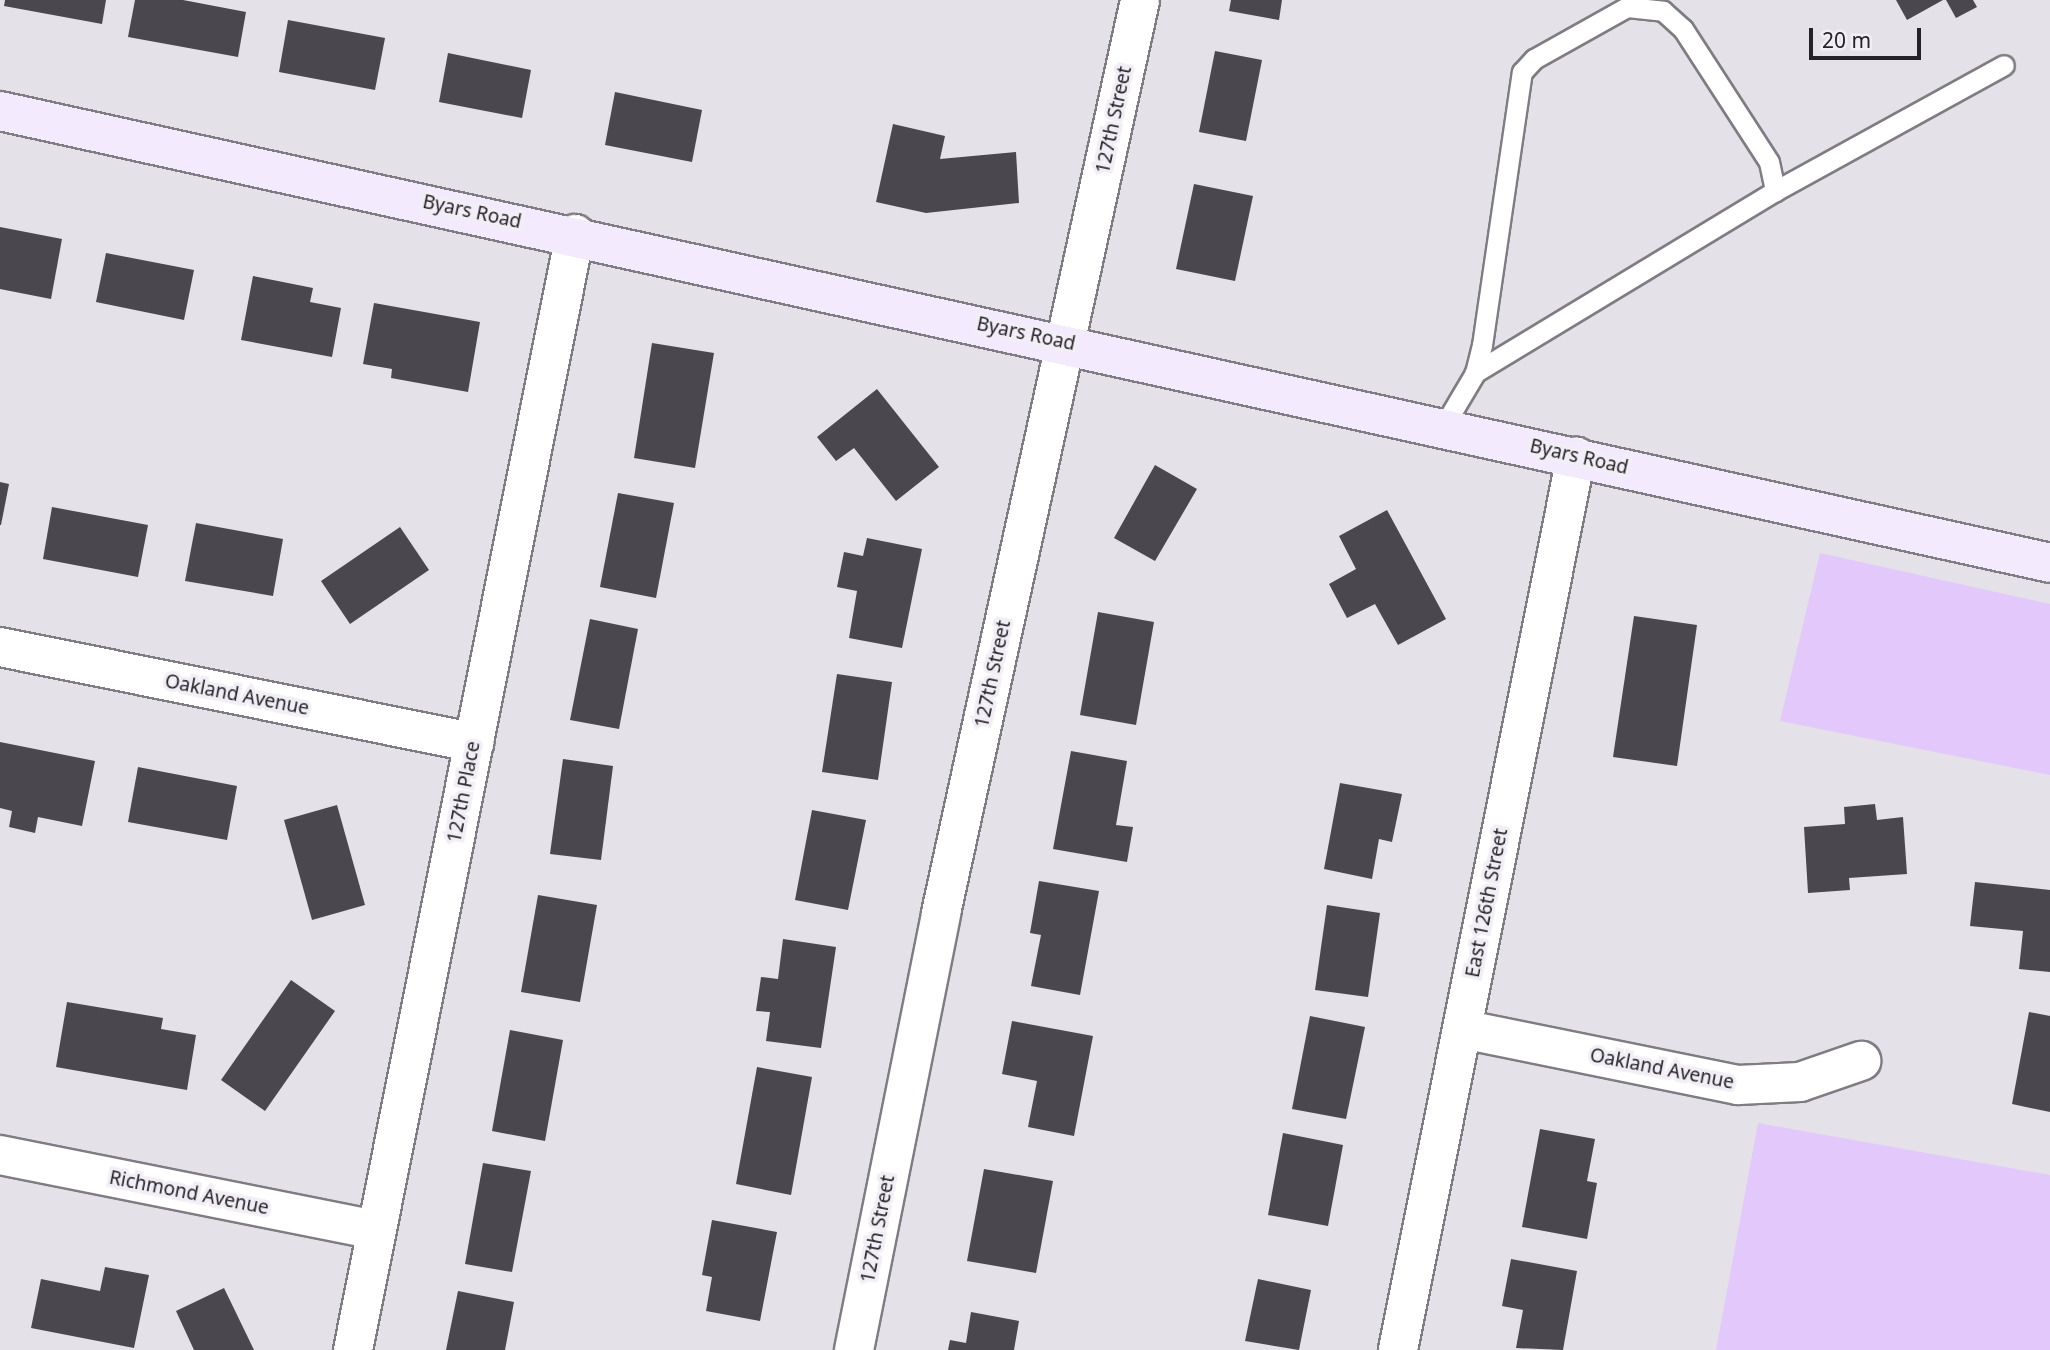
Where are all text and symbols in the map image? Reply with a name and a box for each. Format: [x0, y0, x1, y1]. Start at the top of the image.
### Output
scale bar [1812, 14, 1924, 58]
text: 20 m [1822, 26, 1871, 54]
street label: 127th Street [1091, 64, 1137, 176]
street label: Byars Road [421, 190, 523, 234]
street label: Byars Road [975, 312, 1077, 356]
street label: Byars Road [1528, 435, 1630, 479]
street label: 127th Street [970, 618, 1016, 730]
street label: Oakland Avenue [163, 670, 311, 720]
street label: 127th Place [443, 739, 485, 845]
street label: East 126th Street [1461, 827, 1513, 979]
street label: Oakland Avenue [1588, 1044, 1736, 1094]
street label: Richmond Avenue [107, 1166, 271, 1220]
street label: 127th Street [856, 1173, 900, 1285]

